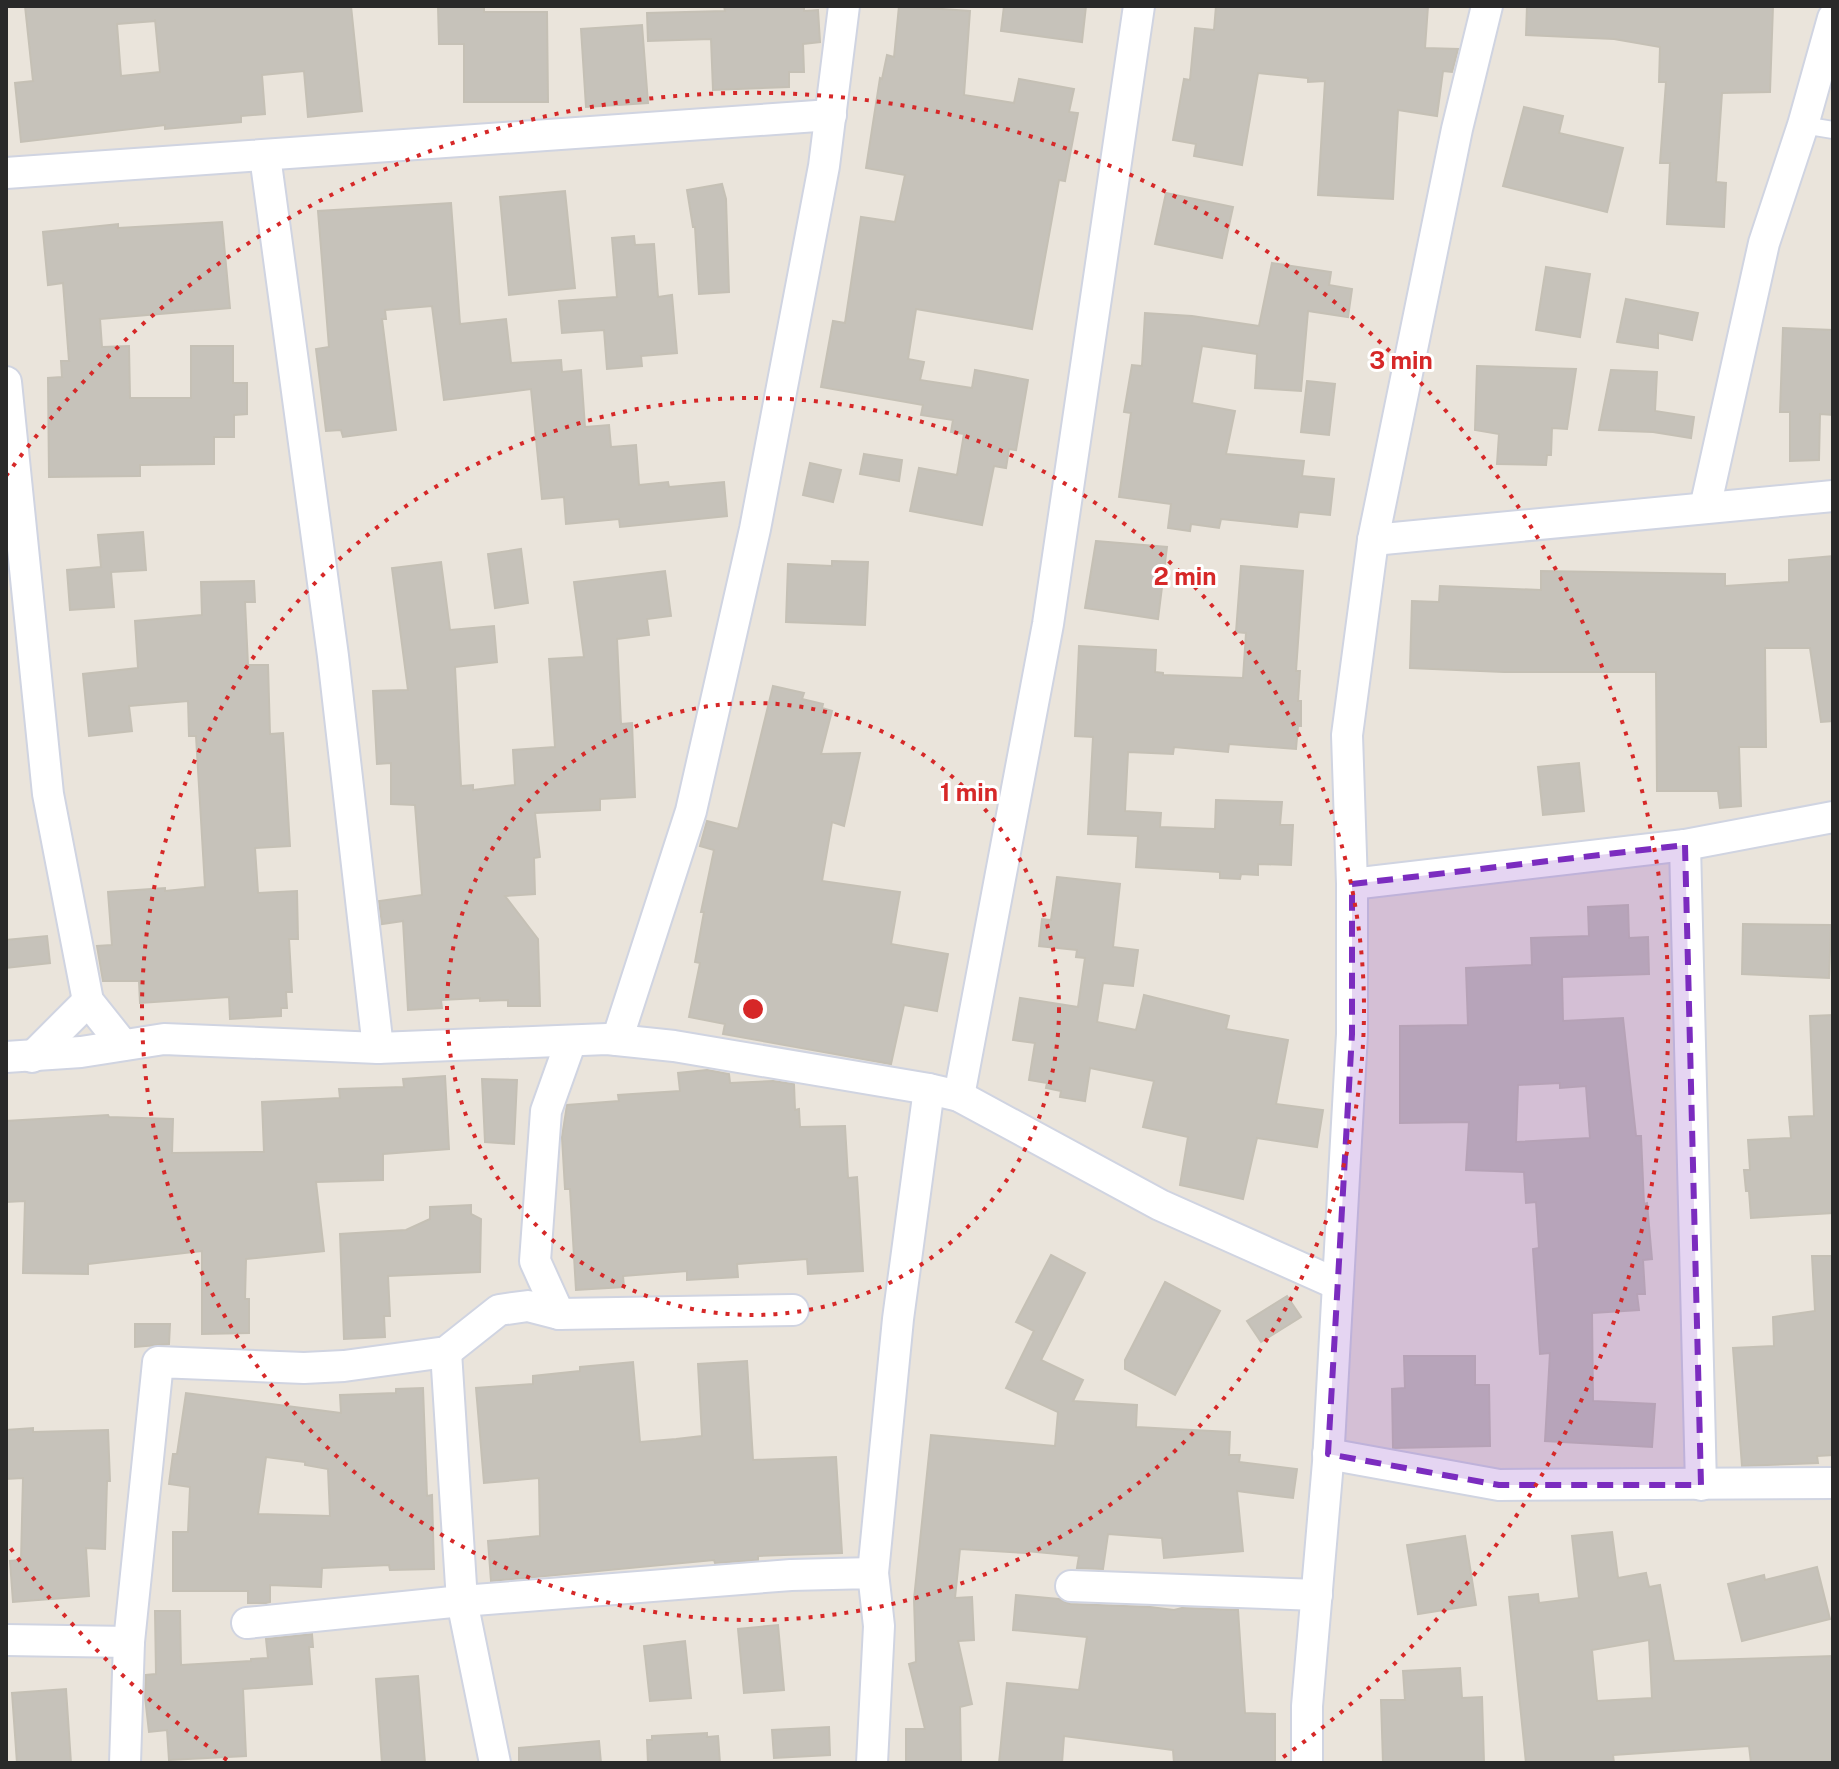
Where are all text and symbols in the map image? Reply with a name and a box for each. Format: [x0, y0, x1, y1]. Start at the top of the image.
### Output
text: 3 min [1369, 346, 1433, 374]
text: 2 min [1154, 562, 1216, 590]
text: 1 min [940, 778, 998, 806]
centre of rings [739, 995, 767, 1023]

